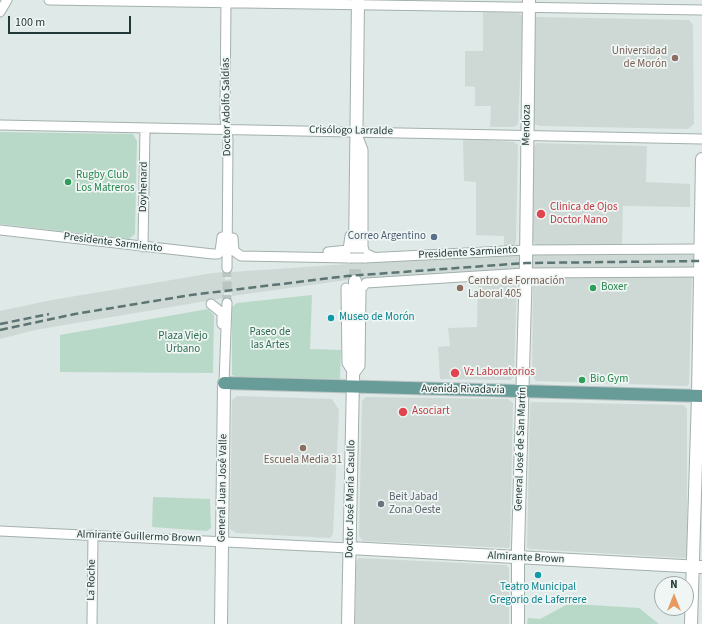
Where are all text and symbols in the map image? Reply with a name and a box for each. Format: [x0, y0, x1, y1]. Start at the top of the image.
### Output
scale bar [10, 8, 133, 34]
text: 100 m [15, 14, 45, 31]
place label: Universidad de Morón [612, 45, 667, 71]
marker: Universidad de Morón [670, 53, 680, 63]
street label: Doctor Adolfo Saldías [220, 58, 234, 156]
street label: Mendoza [520, 104, 534, 146]
street label: Crisólogo Larralde [309, 124, 393, 138]
street label: Doyhenard [137, 162, 151, 212]
place label: Rugby Club Los Matreros [76, 169, 134, 195]
marker: Rugby Club Los Matreros [63, 177, 73, 187]
place label: Clinica de Ojos Doctor Nano [550, 201, 617, 227]
marker: Clinica de Ojos Doctor Nano [535, 208, 547, 220]
street label: Presidente Sarmiento [63, 230, 163, 256]
place label: Correo Argentino [348, 230, 426, 244]
marker: Correo Argentino [429, 232, 439, 242]
street label: Presidente Sarmiento [418, 244, 518, 262]
place label: Centro de Formación Laboral 405 [468, 275, 565, 301]
place label: Boxer [601, 281, 627, 295]
marker: Centro de Formación Laboral 405 [455, 283, 465, 293]
marker: Boxer [588, 283, 598, 293]
place label: Museo de Morón [339, 311, 415, 325]
marker: Museo de Morón [326, 313, 336, 323]
park label: Paseo de las Artes [249, 326, 291, 352]
park label: Plaza Viejo Urbano [158, 330, 208, 356]
place label: Vz Laboratorios [464, 366, 535, 380]
marker: Vz Laboratorios [449, 367, 461, 379]
place label: Bio Gym [590, 373, 628, 387]
marker: Bio Gym [577, 375, 587, 385]
street label: Avenida Rivadavia [421, 383, 505, 397]
street label: General José de San Martín [512, 387, 530, 511]
place label: Asociart [412, 405, 450, 419]
marker: Asociart [397, 406, 409, 418]
street label: General Juan José Valle [215, 434, 231, 542]
street label: Doctor José María Casullo [343, 440, 359, 558]
marker: Escuela Media 31 [298, 443, 308, 453]
place label: Escuela Media 31 [264, 454, 342, 468]
place label: Beit Jabad Zona Oeste [389, 491, 441, 517]
marker: Beit Jabad Zona Oeste [376, 499, 386, 509]
street label: Almirante Guillermo Brown [77, 528, 201, 546]
street label: Almirante Brown [487, 549, 565, 567]
street label: La Roche [85, 559, 99, 601]
marker: Teatro Municipal Gregorio de Laferrere [533, 570, 543, 580]
north arrow [654, 576, 694, 616]
text: N [670, 577, 678, 592]
place label: Teatro Municipal Gregorio de Laferrere [489, 581, 587, 607]

